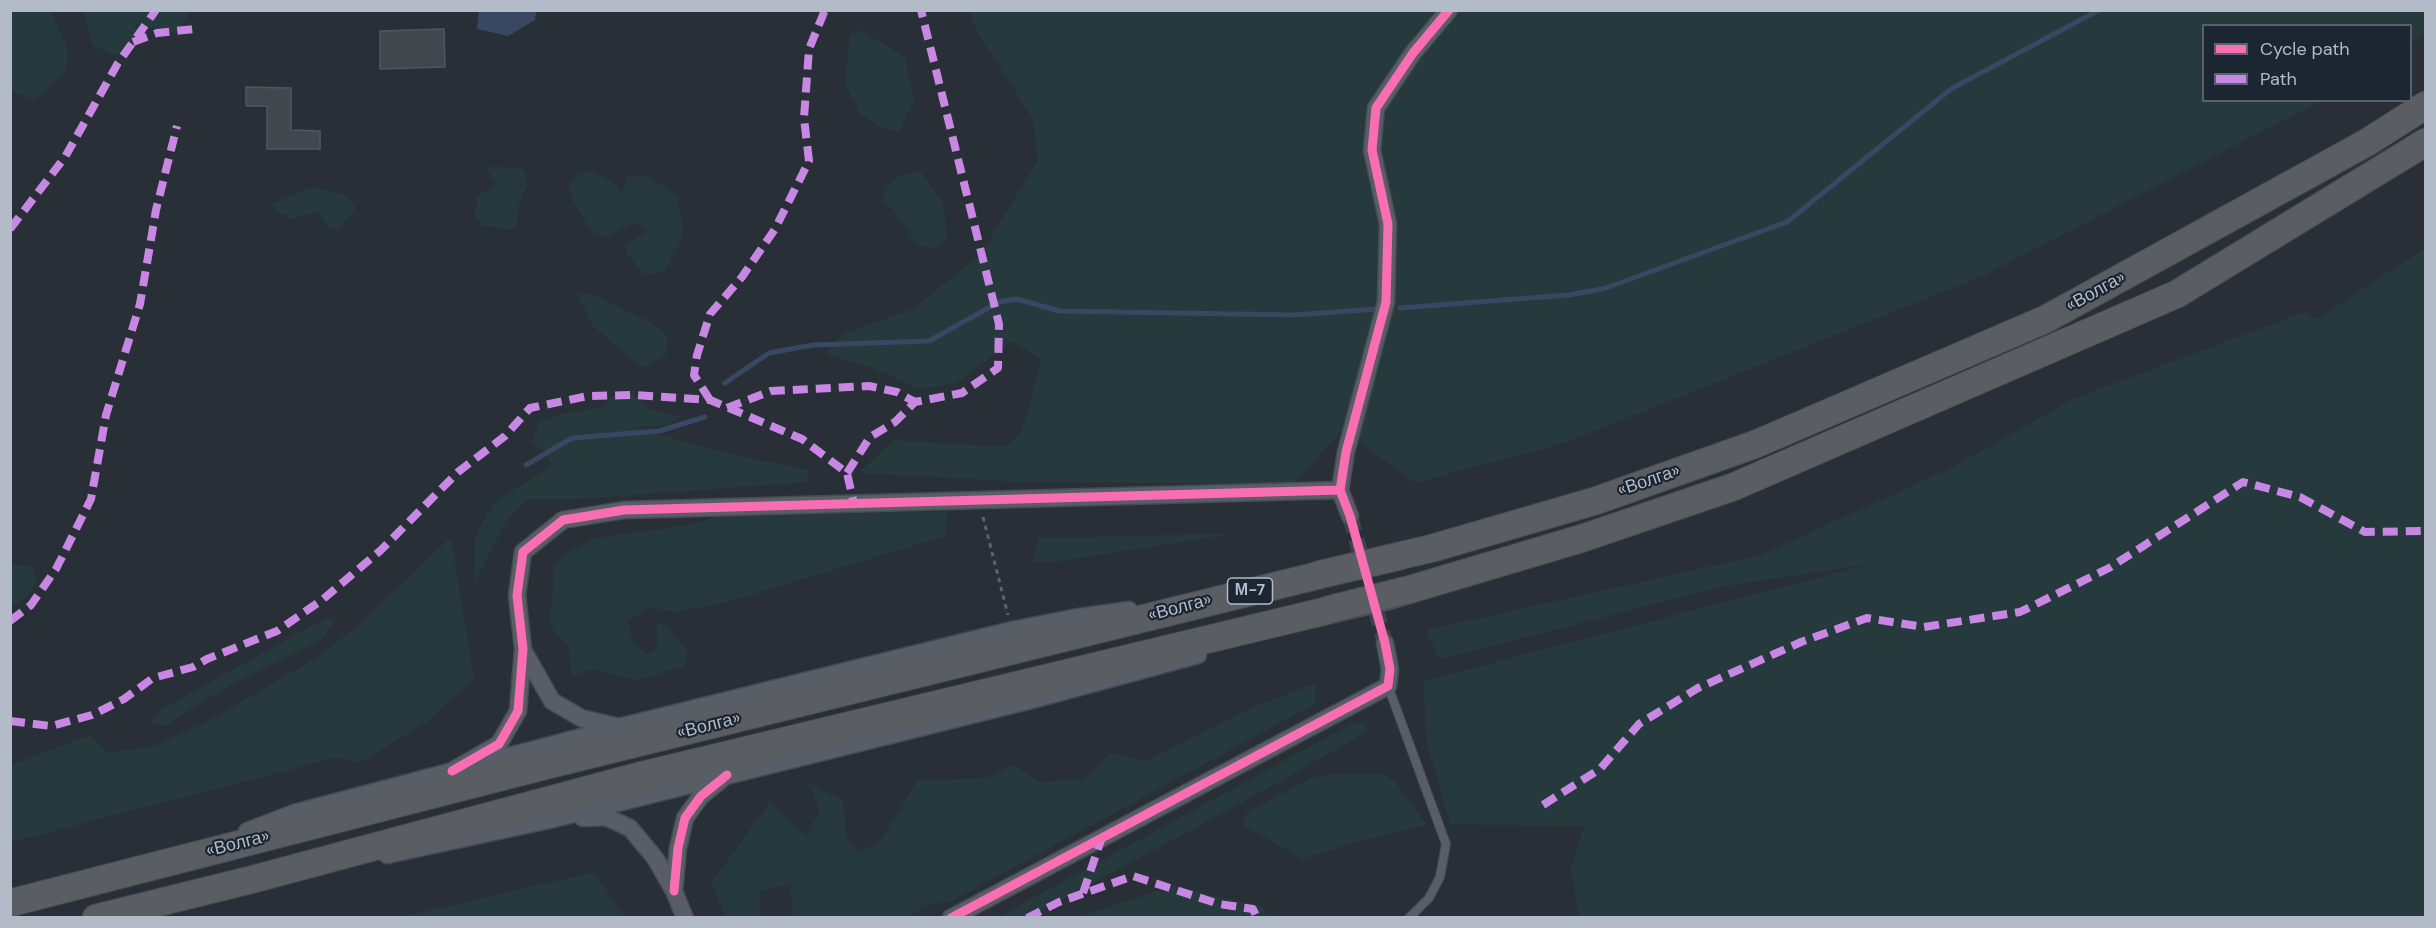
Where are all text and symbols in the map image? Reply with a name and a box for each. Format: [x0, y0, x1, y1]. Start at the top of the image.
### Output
legend [2202, 24, 2412, 102]
text: Cycle path [2260, 37, 2350, 61]
text: Path [2260, 67, 2297, 91]
street label: «Волга» [2063, 267, 2129, 317]
street label: «Волга» [1615, 460, 1683, 502]
road number: М-7 [1228, 578, 1272, 604]
street label: «Волга» [1146, 589, 1214, 627]
street label: «Волга» [675, 708, 743, 744]
street label: «Волга» [204, 826, 272, 862]

